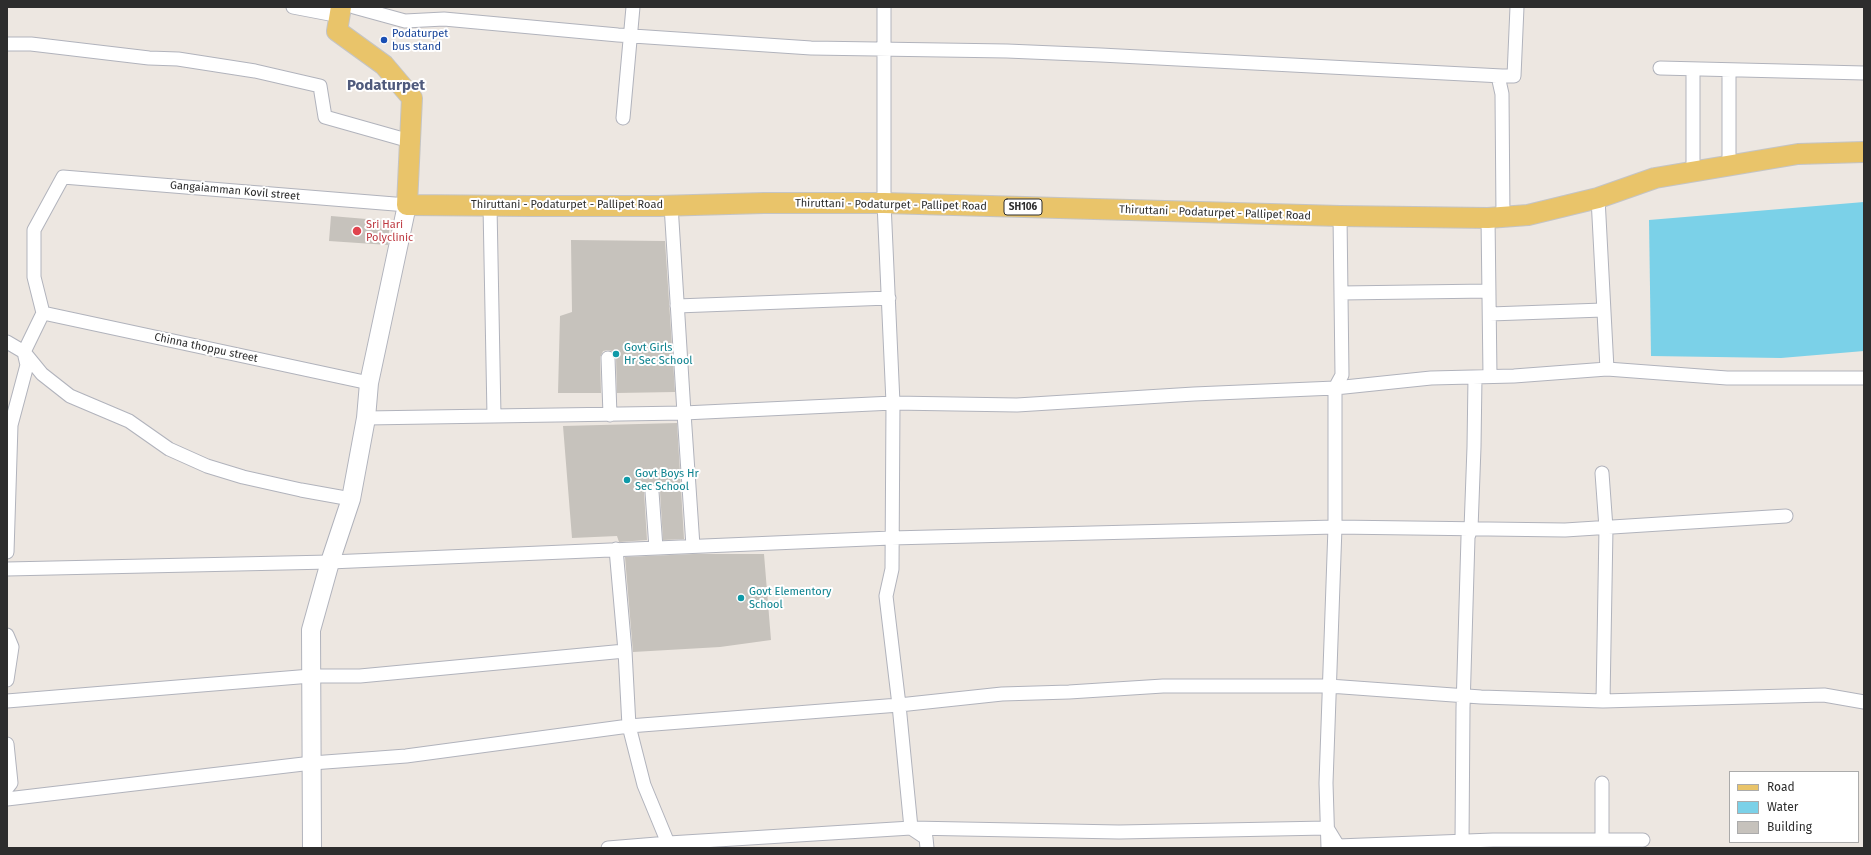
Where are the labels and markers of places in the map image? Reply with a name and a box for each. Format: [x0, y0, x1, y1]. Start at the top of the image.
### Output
place label: Podaturpet bus stand [392, 27, 448, 53]
marker: Podaturpet bus stand [379, 35, 389, 45]
place label: Sri Hari Polyclinic [366, 218, 413, 244]
marker: Sri Hari Polyclinic [351, 225, 363, 237]
place label: Govt Girls Hr Sec School [624, 341, 693, 367]
marker: Govt Girls Hr Sec School [611, 349, 621, 359]
place label: Govt Boys Hr Sec School [635, 467, 699, 493]
marker: Govt Boys Hr Sec School [622, 475, 632, 485]
place label: Govt Elementory School [749, 585, 831, 611]
marker: Govt Elementory School [736, 593, 746, 603]

